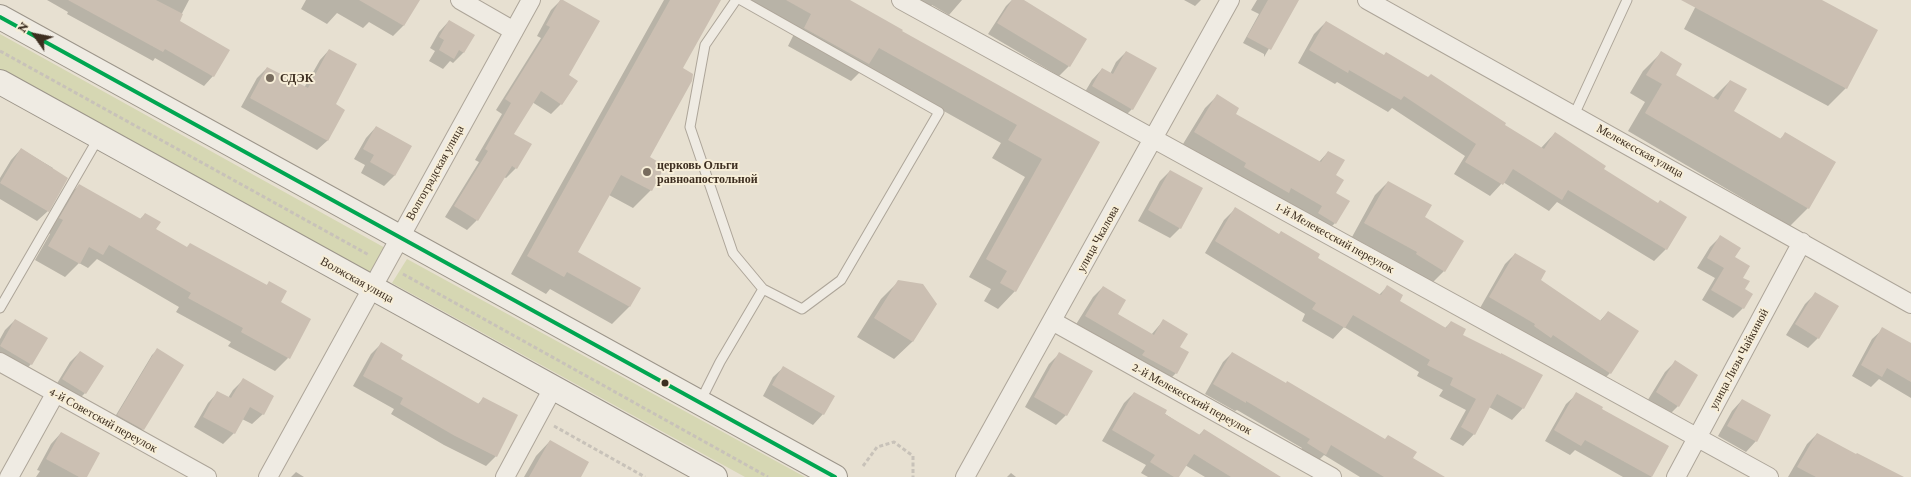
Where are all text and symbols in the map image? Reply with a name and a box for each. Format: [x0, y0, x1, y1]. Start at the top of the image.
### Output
north arrow [10, 10, 60, 60]
text: N [13, 18, 32, 35]
place label: СДЭК [280, 71, 313, 85]
marker: СДЭК [264, 72, 276, 84]
street label: Мелекесская улица [1594, 121, 1686, 181]
street label: Волгоградская улица [403, 123, 467, 223]
place label: церковь Ольги равноапостольной [657, 158, 758, 186]
marker: церковь Ольги равноапостольной [641, 166, 653, 178]
street label: 1-й Мелекесский переулок [1273, 199, 1397, 277]
street label: улица Чкалова [1074, 203, 1122, 275]
street label: Волжская улица [318, 254, 396, 306]
street label: улица Лизы Чайкиной [1706, 306, 1772, 412]
street label: 2-й Мелекесский переулок [1130, 360, 1254, 438]
unlabelled marker [660, 378, 670, 388]
street label: 4-й Советский переулок [46, 384, 160, 456]

